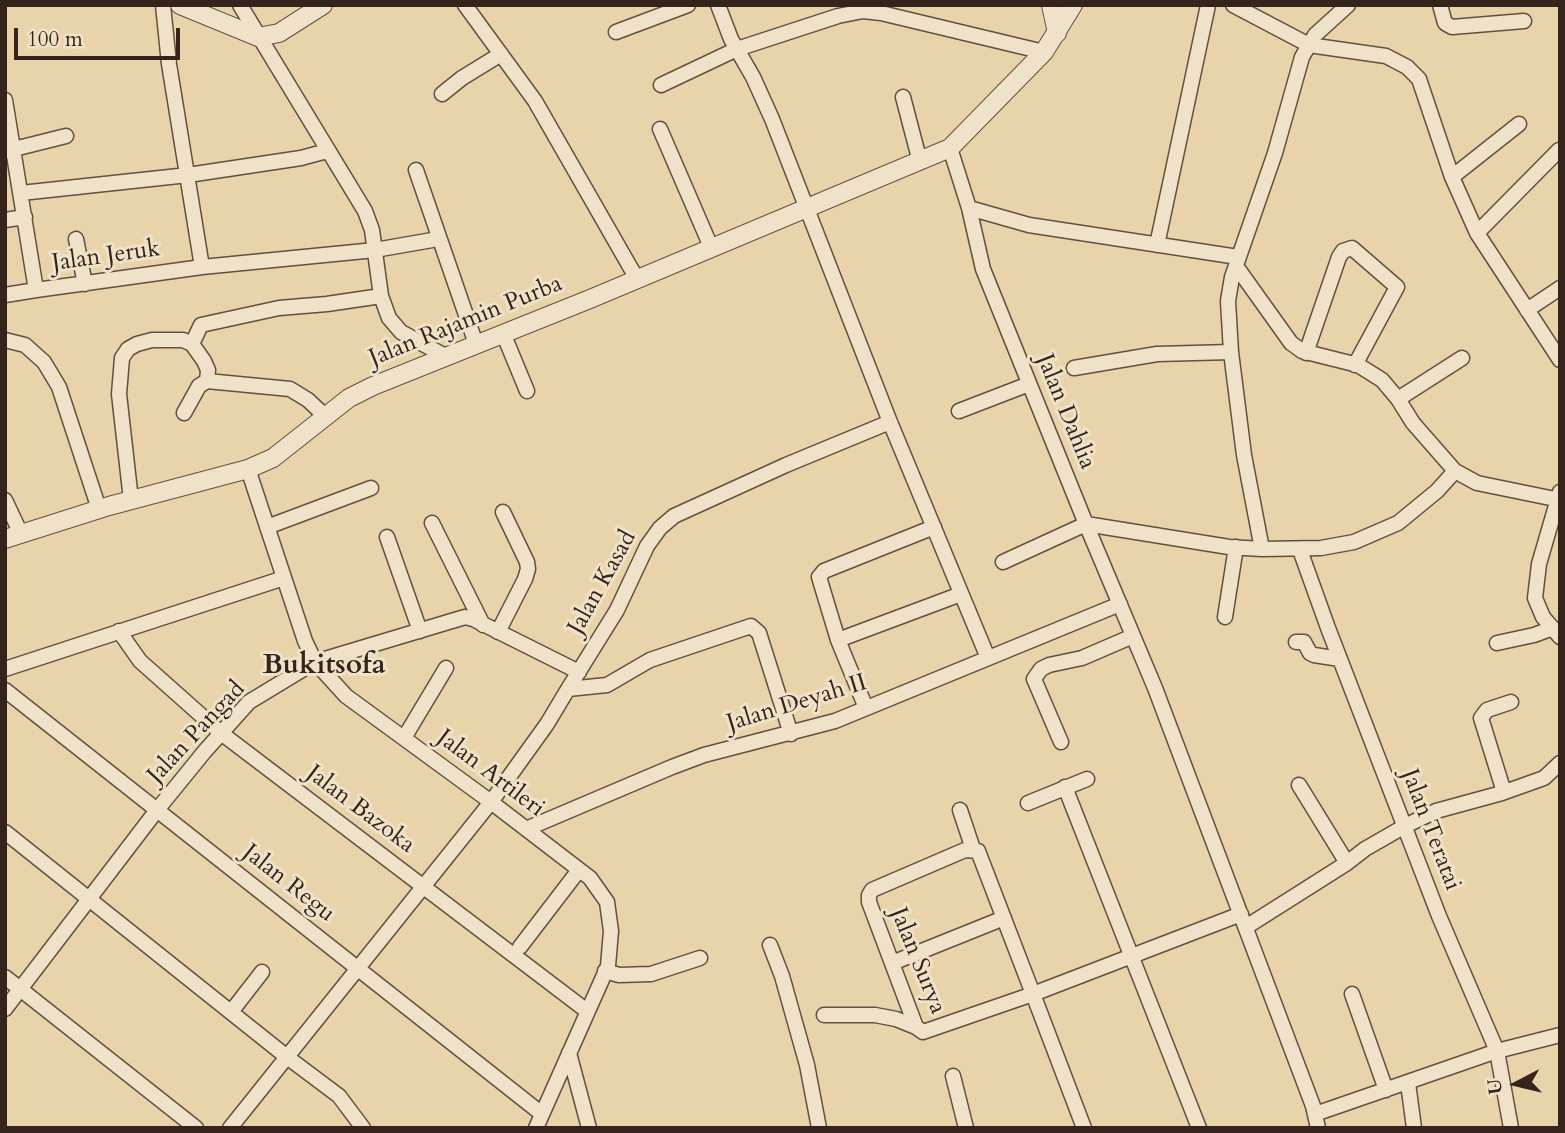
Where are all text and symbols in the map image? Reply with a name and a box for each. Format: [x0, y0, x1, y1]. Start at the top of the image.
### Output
scale bar [18, 14, 184, 58]
text: 100 m [27, 25, 83, 54]
street label: Jalan Jeruk [50, 235, 162, 279]
street label: Jalan Rajamin Purba [365, 270, 567, 374]
street label: Jalan Dahlia [1029, 350, 1101, 474]
street label: Jalan Kasad [563, 526, 643, 640]
district label: Bukitsofa [262, 650, 386, 684]
street label: Jalan Deyah II [724, 669, 870, 739]
street label: Jalan Pangad [142, 676, 252, 790]
street label: Jalan Artileri [430, 724, 550, 824]
street label: Jalan Bazoka [300, 760, 420, 860]
street label: Jalan Teratai [1394, 765, 1466, 895]
street label: Jalan Regu [236, 839, 340, 929]
street label: Jalan Surya [883, 904, 951, 1018]
north arrow [1481, 1049, 1551, 1119]
text: U [1481, 1077, 1509, 1096]

